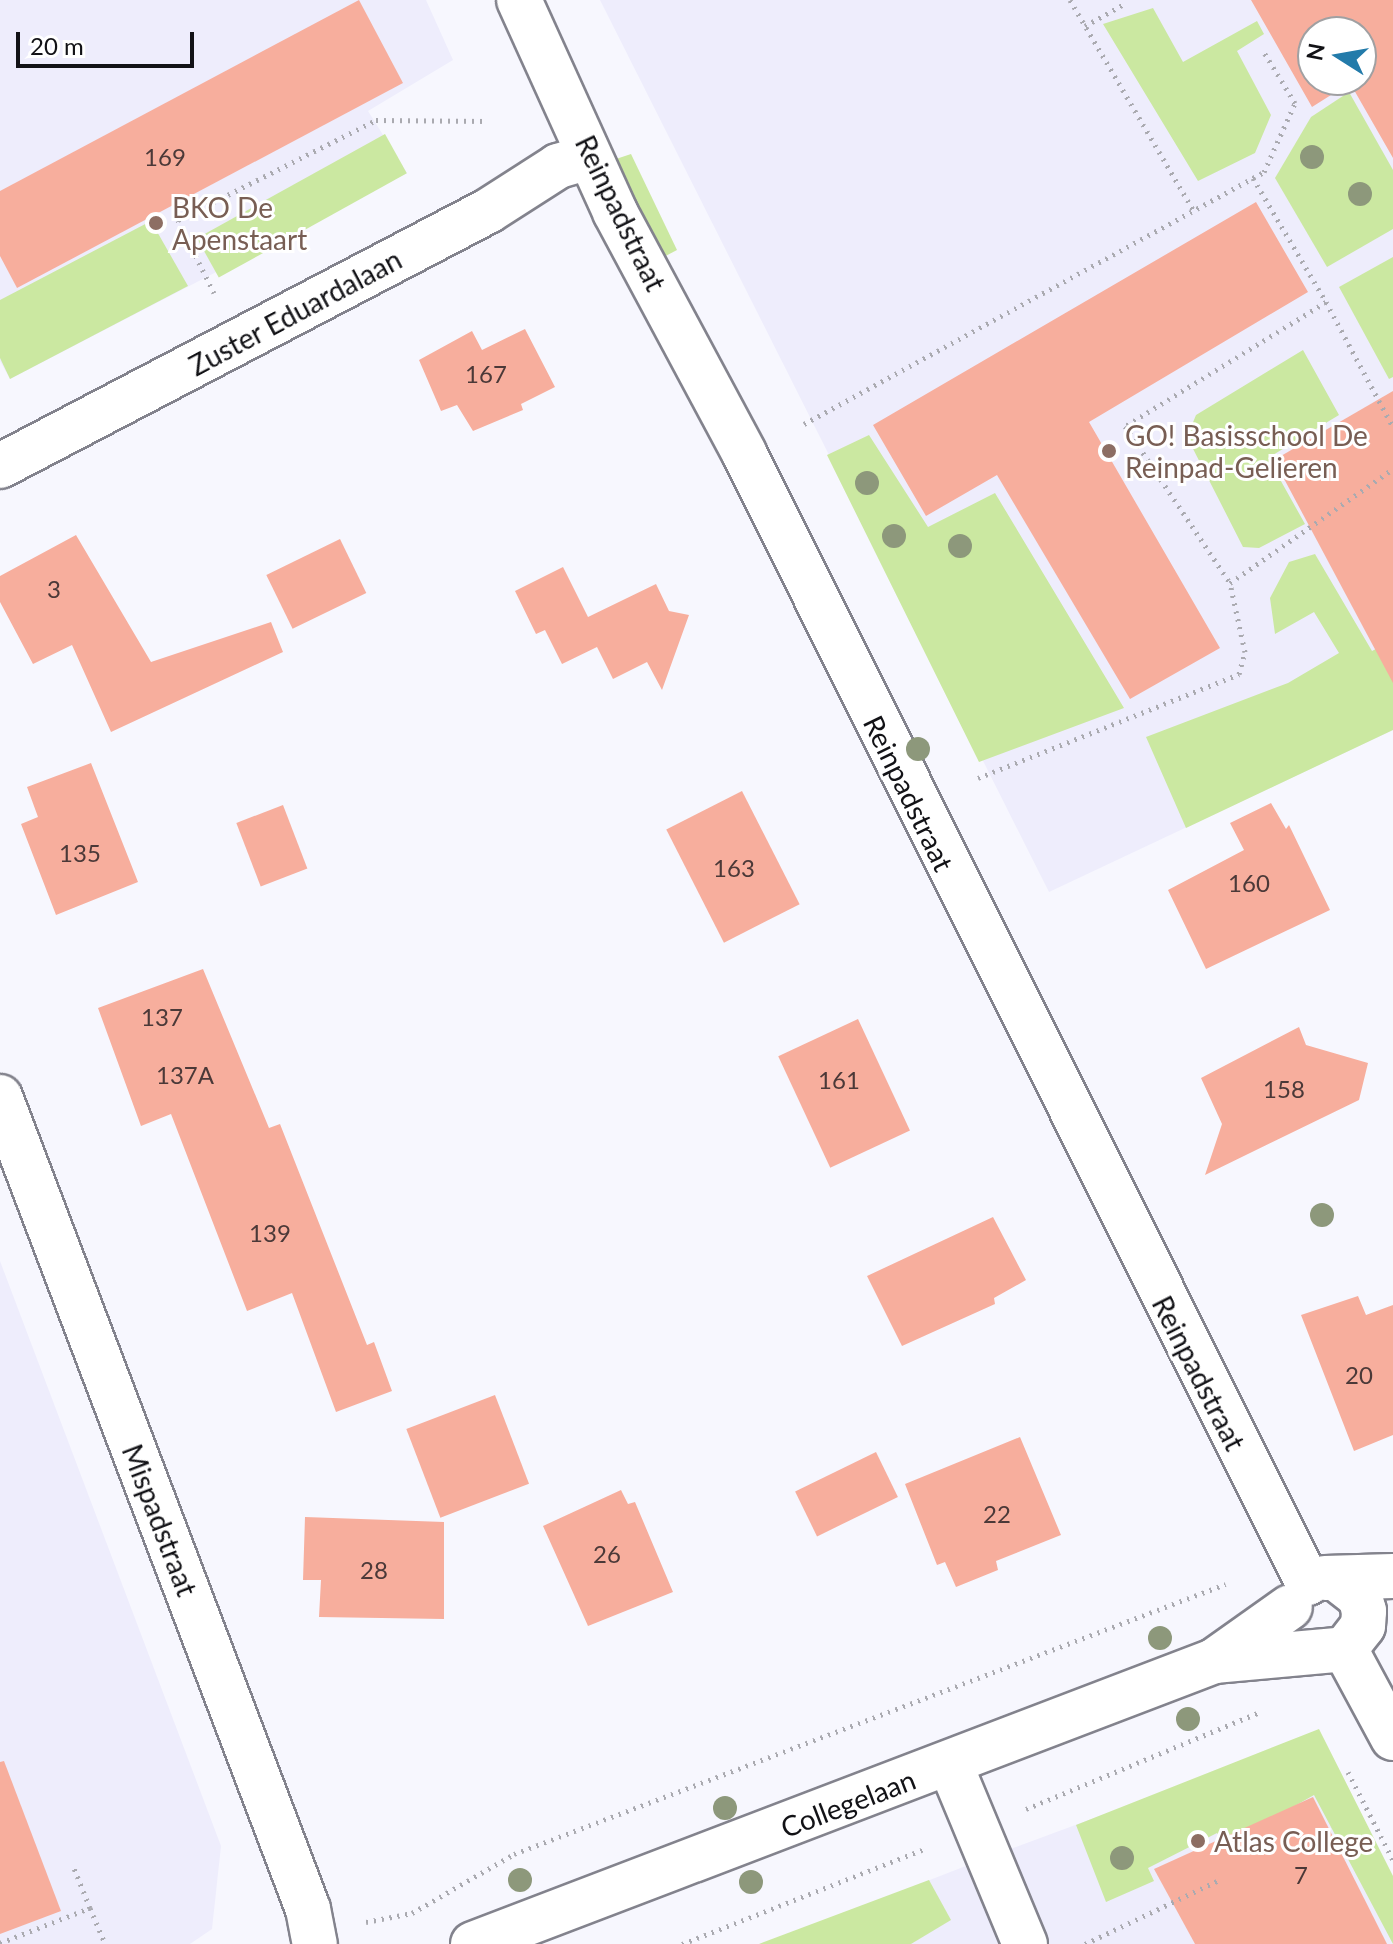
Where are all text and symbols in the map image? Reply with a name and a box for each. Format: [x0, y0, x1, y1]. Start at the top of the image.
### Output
scale bar [20, 16, 198, 66]
north arrow [1297, 16, 1377, 96]
text: 20 m [30, 31, 84, 60]
text: N [1300, 41, 1330, 63]
street label: Reinpadstraat [569, 130, 673, 296]
house number: 169 [144, 143, 186, 171]
place label: BKO De Apenstaart [172, 190, 307, 256]
marker: BKO De Apenstaart [147, 214, 165, 232]
street label: Zuster Eduardalaan [183, 242, 407, 382]
house number: 167 [465, 360, 507, 388]
place label: GO! Basisschool De Reinpad-Gelieren [1125, 418, 1368, 484]
marker: GO! Basisschool De Reinpad-Gelieren [1100, 442, 1118, 460]
house number: 3 [47, 575, 61, 603]
street label: Reinpadstraat [857, 710, 961, 876]
house number: 135 [59, 839, 101, 867]
house number: 163 [713, 854, 755, 882]
house number: 160 [1228, 869, 1270, 897]
house number: 137 [141, 1003, 183, 1031]
house number: 137A [156, 1061, 214, 1089]
house number: 161 [818, 1066, 860, 1094]
house number: 158 [1263, 1075, 1305, 1103]
house number: 139 [249, 1219, 291, 1247]
street label: Reinpadstraat [1146, 1290, 1252, 1456]
house number: 20 [1345, 1361, 1373, 1389]
street label: Mispadstraat [116, 1439, 204, 1601]
house number: 22 [983, 1500, 1011, 1528]
house number: 26 [593, 1540, 621, 1568]
house number: 28 [360, 1556, 388, 1584]
street label: Collegelaan [776, 1762, 920, 1844]
place label: Atlas College [1214, 1824, 1373, 1858]
marker: Atlas College [1189, 1832, 1207, 1850]
house number: 7 [1294, 1861, 1308, 1889]

